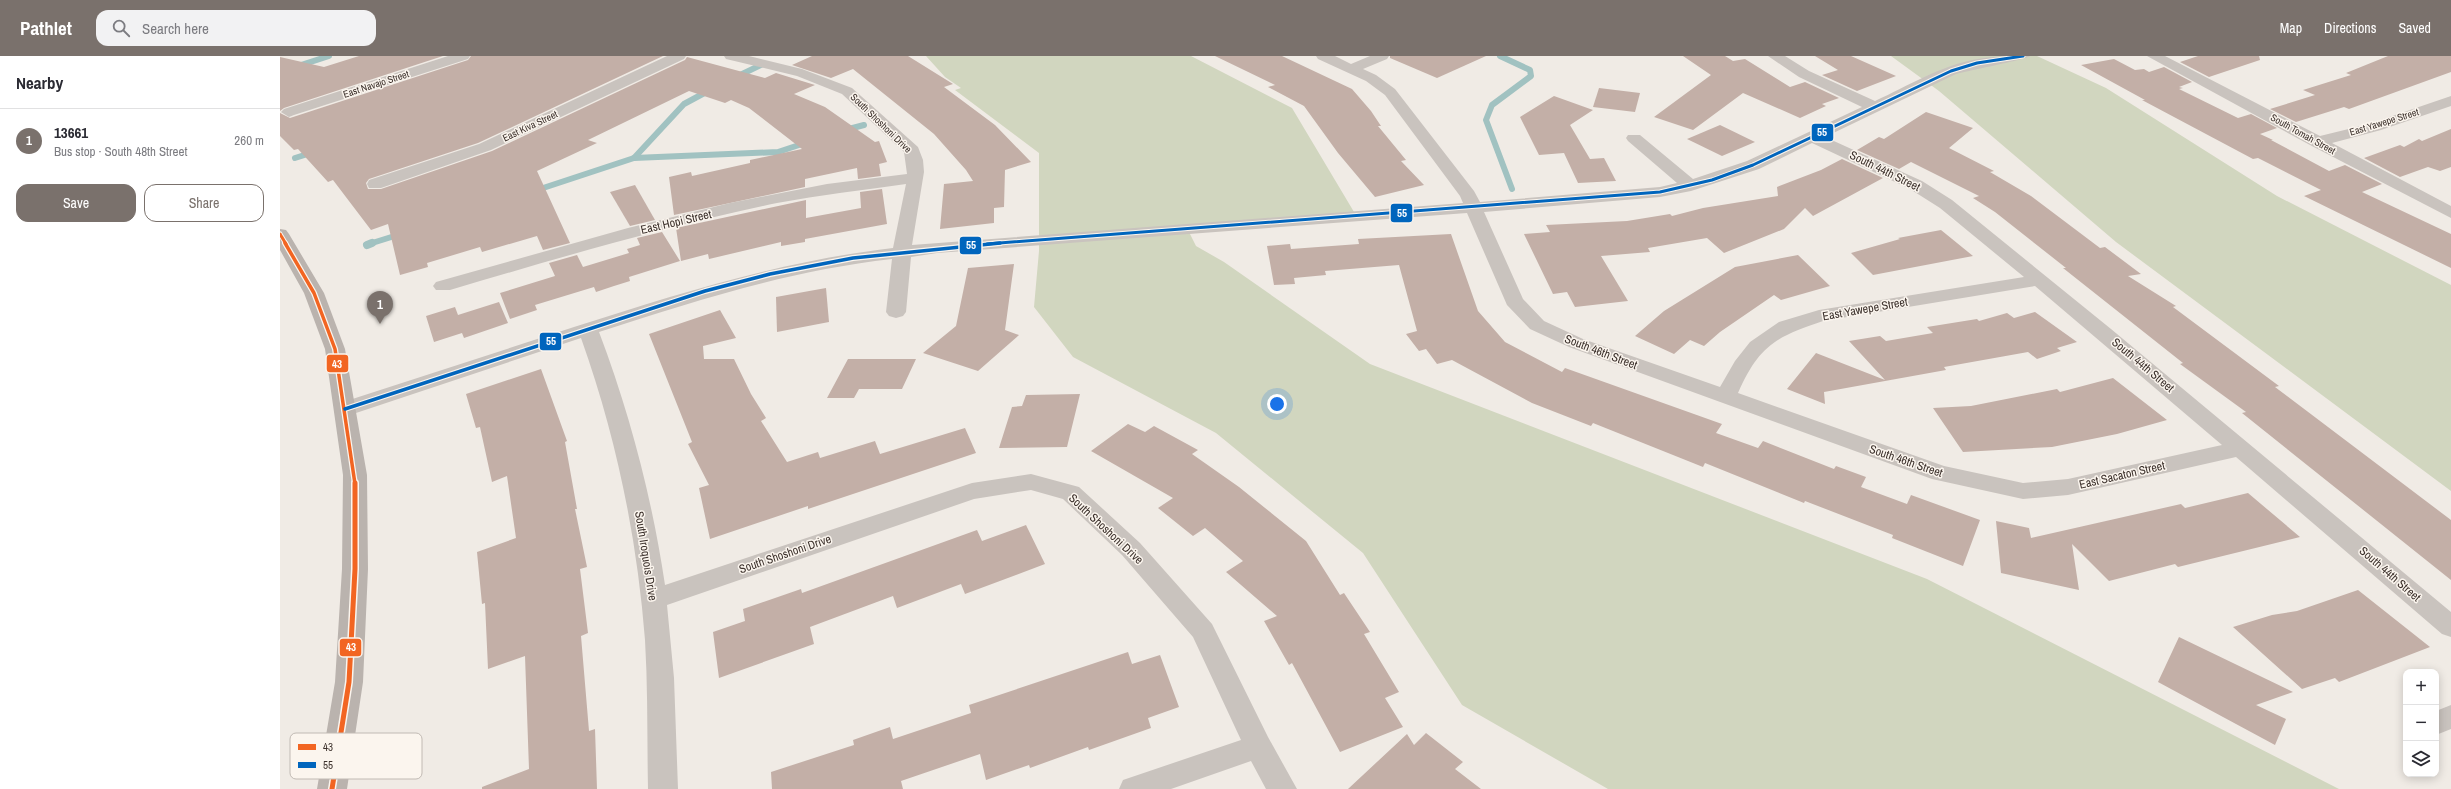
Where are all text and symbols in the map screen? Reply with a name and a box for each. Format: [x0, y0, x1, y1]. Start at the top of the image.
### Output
search box [96, 10, 376, 46]
text: Pathlet [20, 15, 72, 41]
icon: search [110, 17, 132, 39]
text: Search here [142, 18, 209, 39]
text: Map [2280, 19, 2302, 37]
text: Directions [2324, 19, 2376, 37]
text: Saved [2398, 19, 2431, 37]
street label: East Navajo Street [341, 67, 411, 101]
text: Nearby [16, 71, 63, 94]
street label: South Shoshoni Drive [848, 90, 915, 156]
street label: East Yawepe Street [2348, 105, 2421, 139]
street label: East Kiva Street [500, 107, 560, 144]
street label: South Tomah Street [2268, 111, 2338, 158]
text: 13661 [54, 122, 88, 143]
line badge: 55 [1811, 123, 1834, 142]
text: 55 [1817, 125, 1827, 139]
text: 1 [26, 132, 32, 149]
text: 260 m [234, 132, 264, 149]
text: Bus stop · South 48th Street [54, 143, 187, 160]
street label: South 44th Street [1847, 147, 1923, 195]
button: Save [16, 184, 136, 222]
button: Share [144, 184, 264, 222]
line badge: 55 [1390, 203, 1413, 223]
street label: East Hopi Street [639, 206, 713, 238]
text: 55 [1397, 206, 1407, 220]
line badge: 55 [959, 236, 982, 255]
text: 55 [966, 238, 976, 252]
pin: 1 [367, 291, 393, 324]
street label: East Yawepe Street [1821, 294, 1909, 324]
street label: South 46th Street [1562, 331, 1640, 373]
line badge: 55 [539, 332, 562, 351]
text: 55 [546, 334, 556, 348]
street label: South 44th Street [2109, 334, 2178, 396]
line badge: 43 [326, 354, 349, 373]
text: 43 [332, 357, 342, 371]
your location [1267, 394, 1287, 414]
street label: South 46th Street [1867, 441, 1945, 481]
street label: East Sacaton Street [2078, 457, 2167, 493]
street label: South Shoshoni Drive [1065, 490, 1147, 568]
street label: South Iroquois Drive [631, 510, 661, 602]
street label: South Shoshoni Drive [737, 531, 833, 577]
street label: South 44th Street [2356, 543, 2424, 605]
line badge: 43 [339, 638, 362, 657]
text: 43 [346, 640, 356, 654]
map controls [2403, 669, 2439, 777]
button: + [2403, 669, 2439, 705]
button: − [2403, 705, 2439, 741]
legend [290, 733, 422, 779]
text: 43 [323, 740, 333, 754]
button: layers [2403, 741, 2439, 777]
text: 55 [323, 758, 333, 772]

